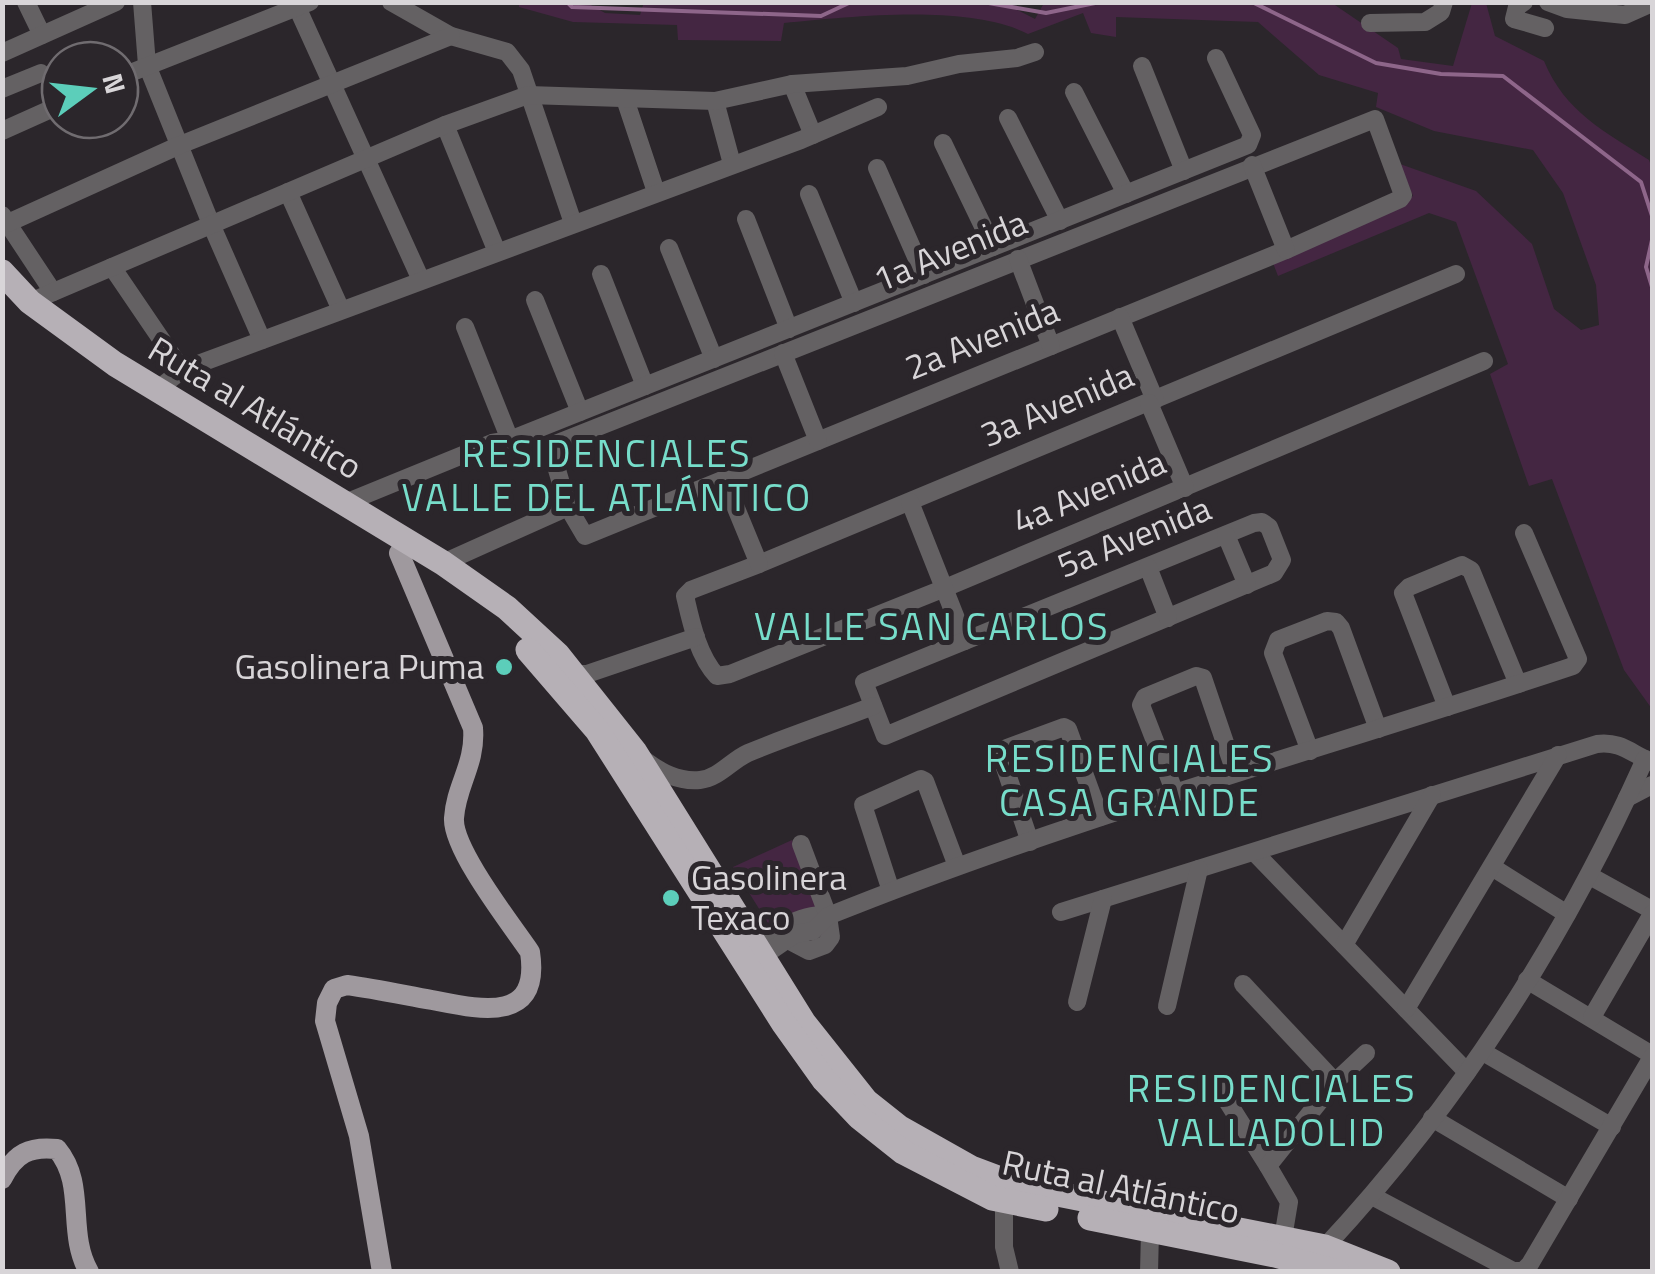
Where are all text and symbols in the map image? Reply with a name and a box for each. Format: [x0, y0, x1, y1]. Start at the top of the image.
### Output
north arrow [40, 40, 140, 140]
text: N [91, 68, 138, 98]
street label: 1a Avenida [865, 195, 1035, 305]
street label: 2a Avenida [897, 283, 1067, 393]
street label: Ruta al Atlántico [138, 322, 373, 492]
street label: 3a Avenida [972, 348, 1142, 461]
district label: RESIDENCIALES VALLE DEL ATLÁNTICO [401, 424, 813, 526]
street label: 4a Avenida [1004, 435, 1174, 548]
street label: 5a Avenida [1049, 481, 1219, 591]
district label: VALLE SAN CARLOS [754, 597, 1110, 655]
place label: Gasolinera Puma [234, 639, 484, 693]
marker: Gasolinera Puma [493, 656, 515, 678]
district label: RESIDENCIALES CASA GRANDE [985, 729, 1275, 831]
place label: Gasolinera Texaco [691, 850, 847, 944]
marker: Gasolinera Texaco [660, 887, 682, 909]
district label: RESIDENCIALES VALLADOLID [1127, 1059, 1417, 1161]
street label: Ruta al Atlántico [998, 1135, 1245, 1238]

